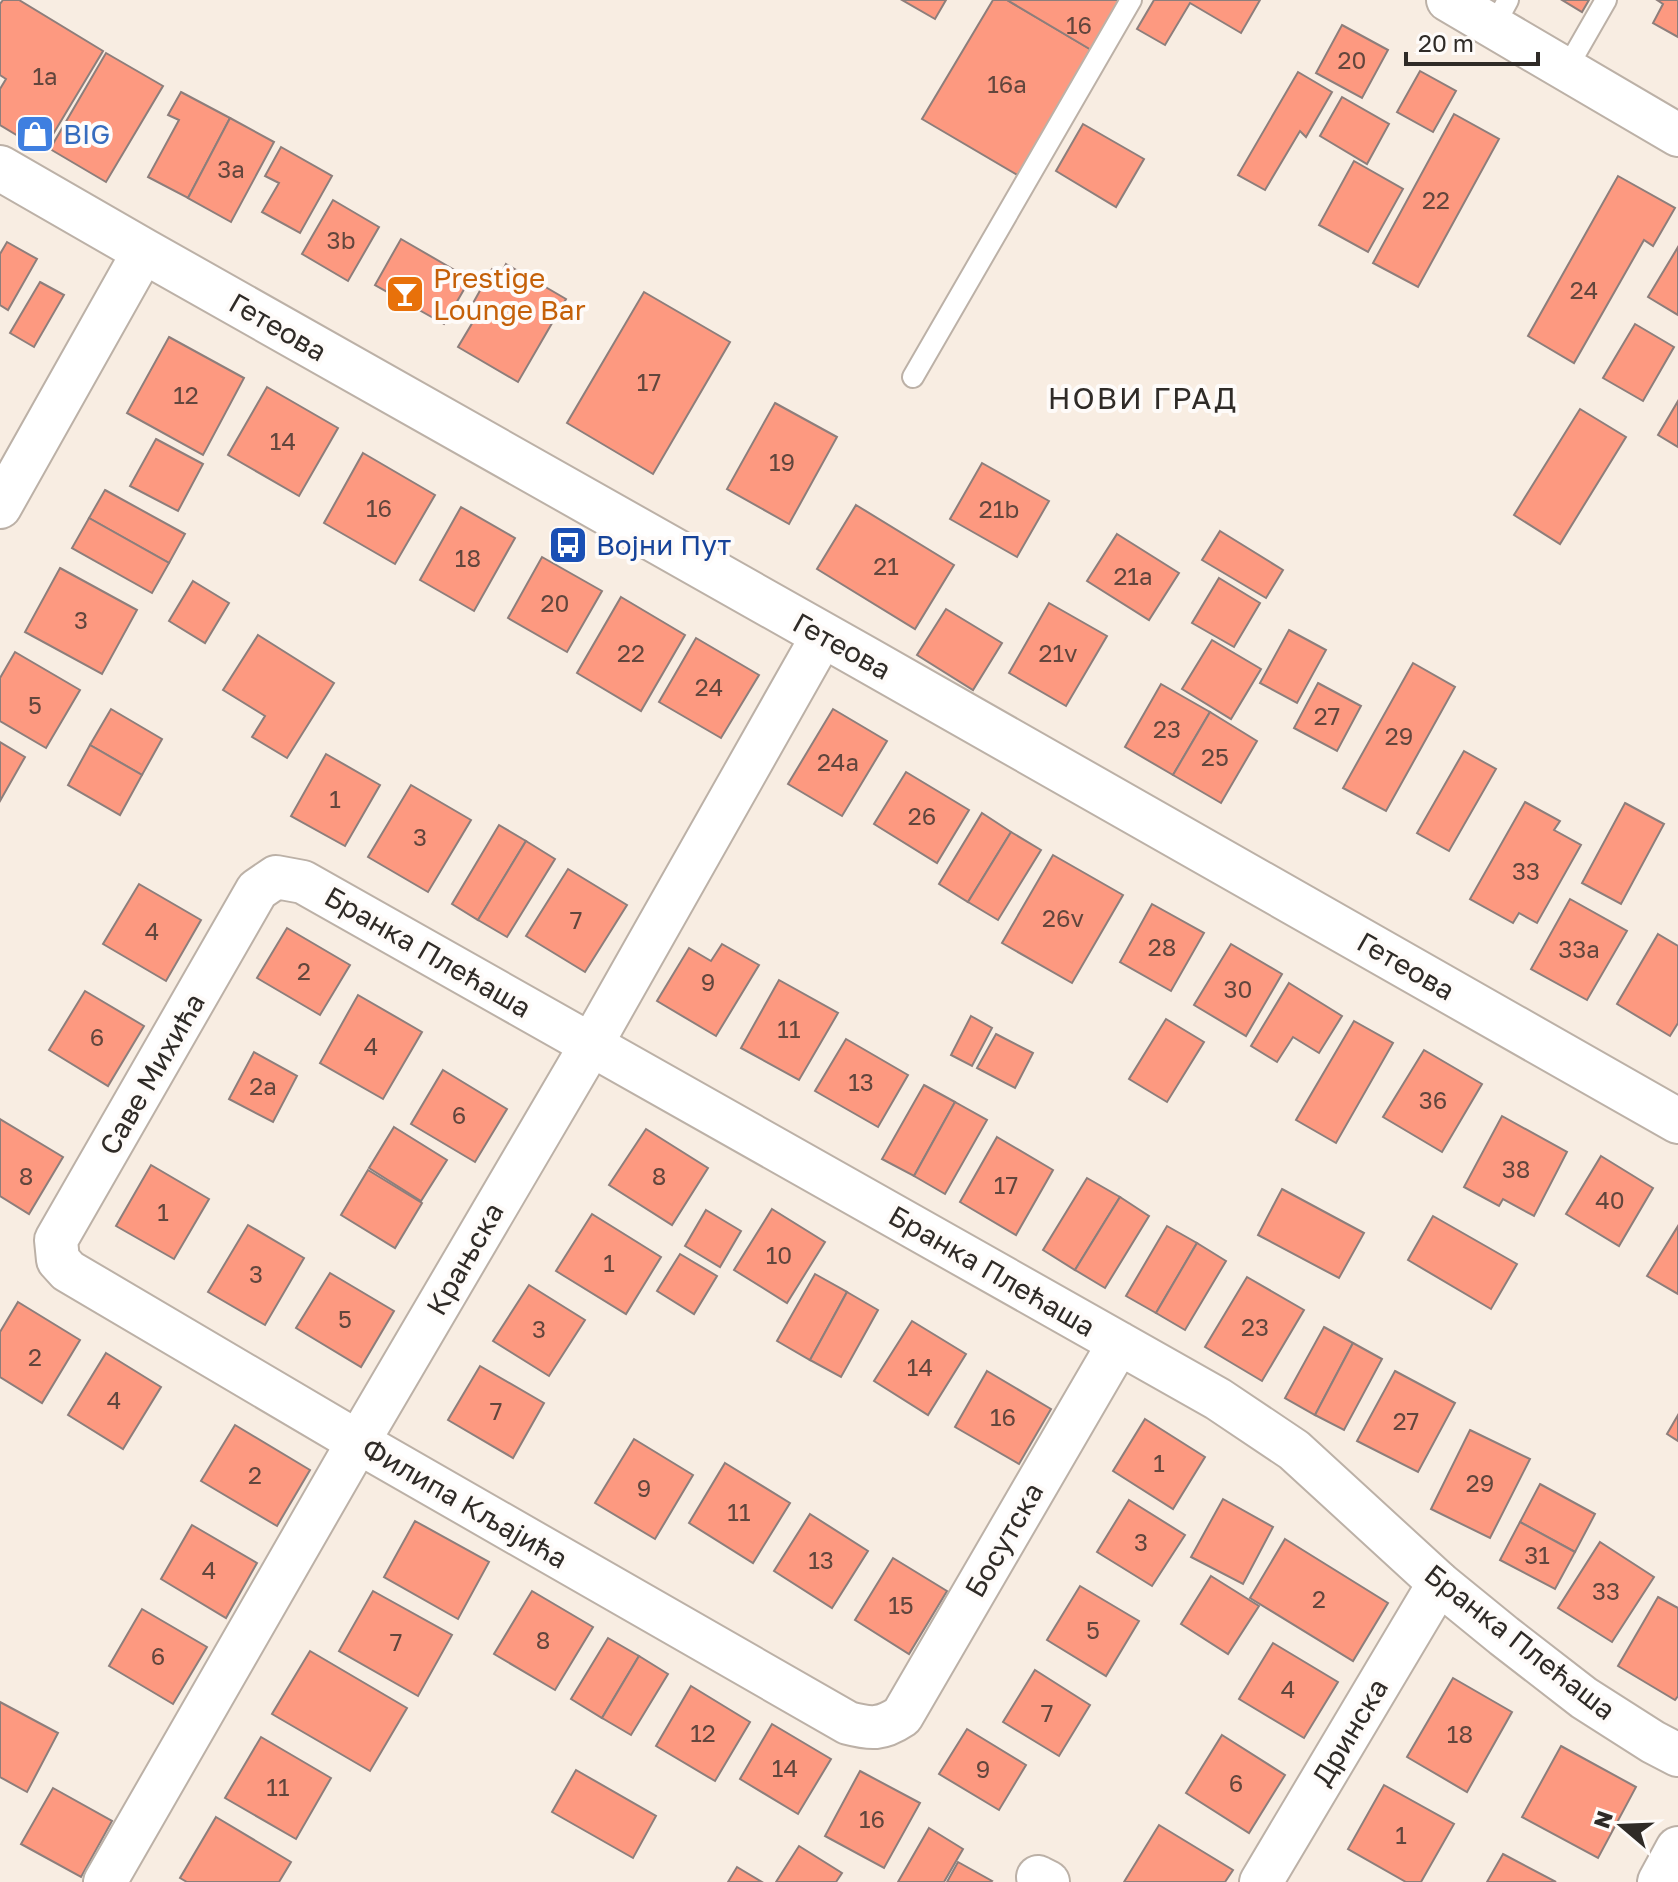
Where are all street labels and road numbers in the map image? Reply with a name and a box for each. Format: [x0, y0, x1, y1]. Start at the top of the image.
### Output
street label: Гетеова [224, 286, 333, 368]
street label: Гетеова [788, 605, 897, 686]
street label: Бранка Плећаша [319, 879, 537, 1024]
street label: Гетеова [1352, 925, 1461, 1007]
street label: Саве Михића [92, 987, 211, 1160]
street label: Крањска [419, 1197, 510, 1321]
street label: Бранка Плећаша [883, 1198, 1101, 1343]
street label: Филипа Кљајића [357, 1430, 574, 1575]
street label: Босутска [958, 1477, 1050, 1603]
street label: Бранка Плећаша [1418, 1557, 1622, 1726]
street label: Дринска [1305, 1672, 1394, 1791]

